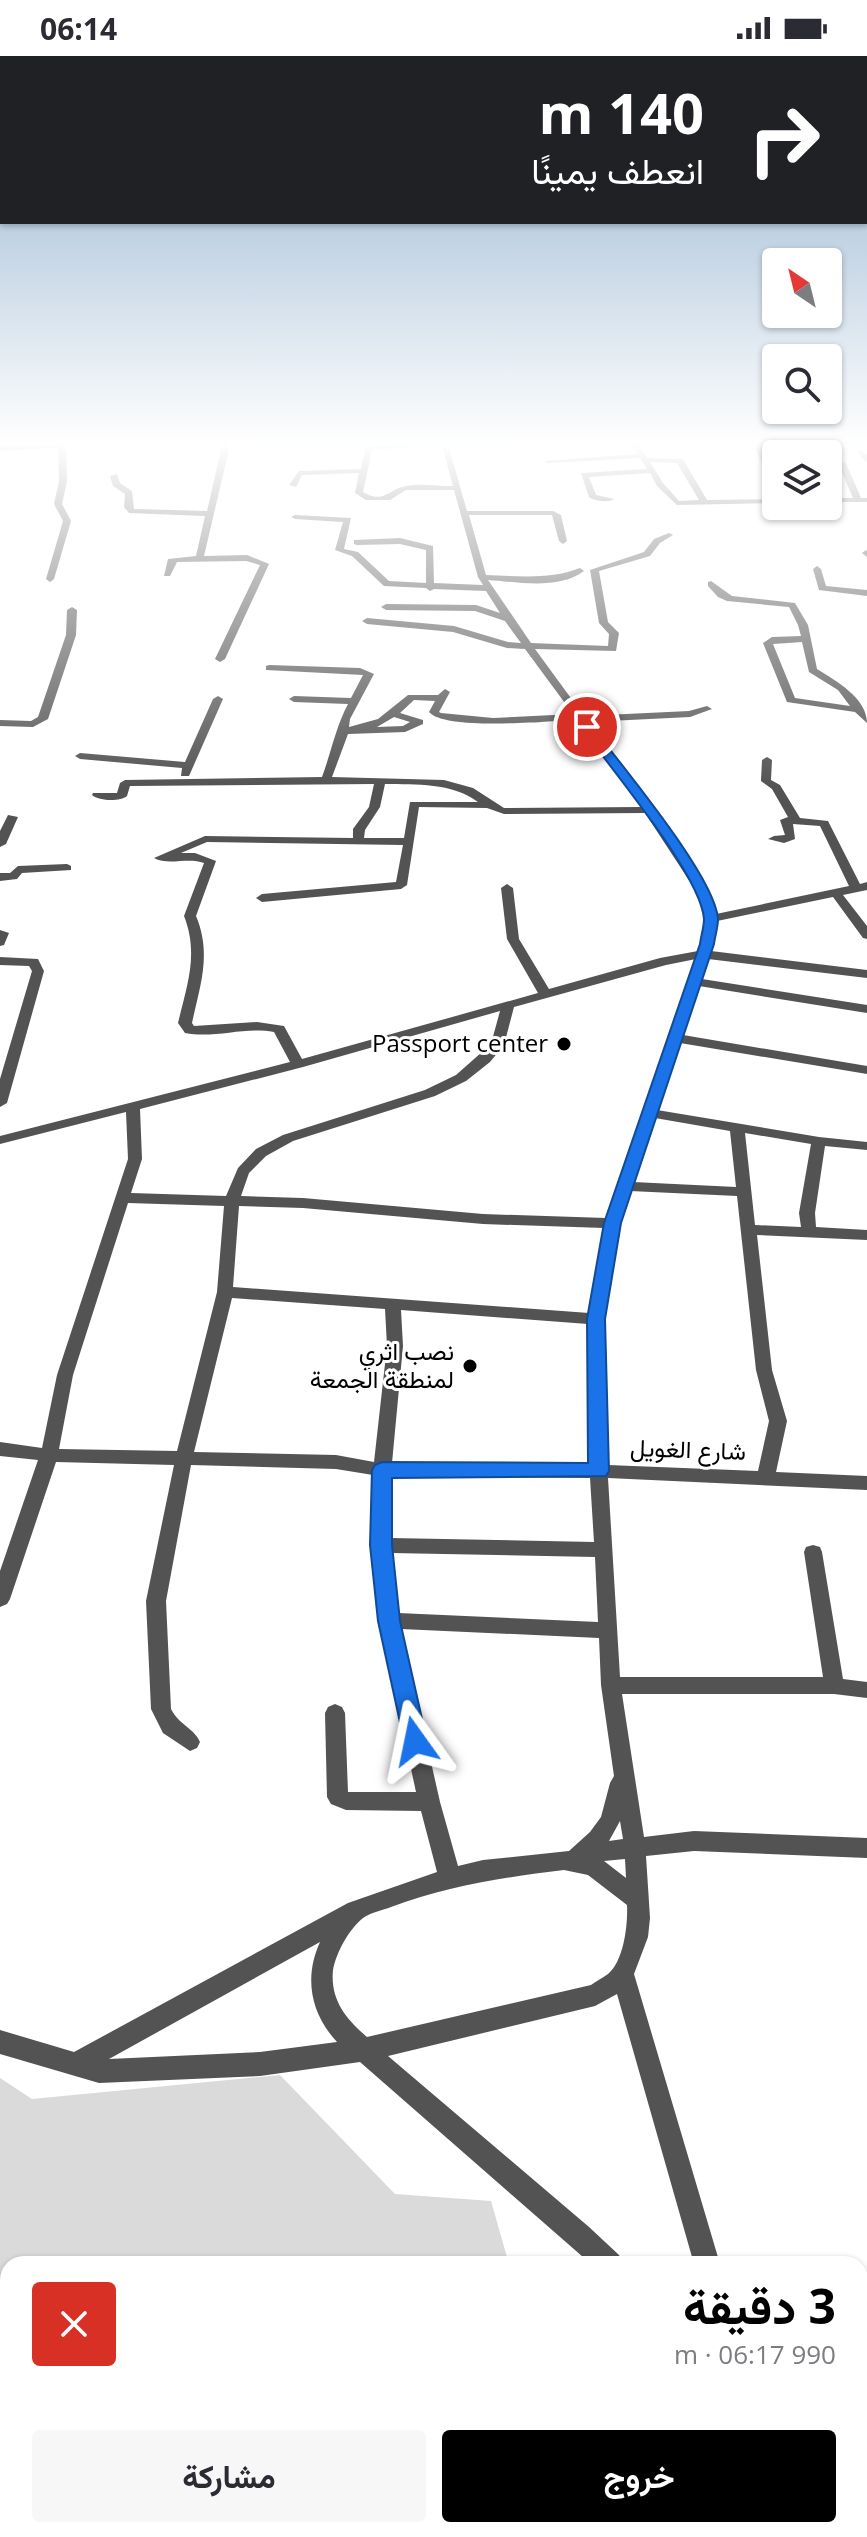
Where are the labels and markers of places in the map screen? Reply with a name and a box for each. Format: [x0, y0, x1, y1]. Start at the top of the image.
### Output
pin [553, 693, 621, 761]
place label: Passport center [372, 1026, 548, 1059]
marker: Passport center [555, 1035, 573, 1053]
place label: نصب اثري لمنطقة الجمعة [310, 1334, 454, 1395]
marker: نصب اثري لمنطقة الجمعة [461, 1357, 479, 1375]

